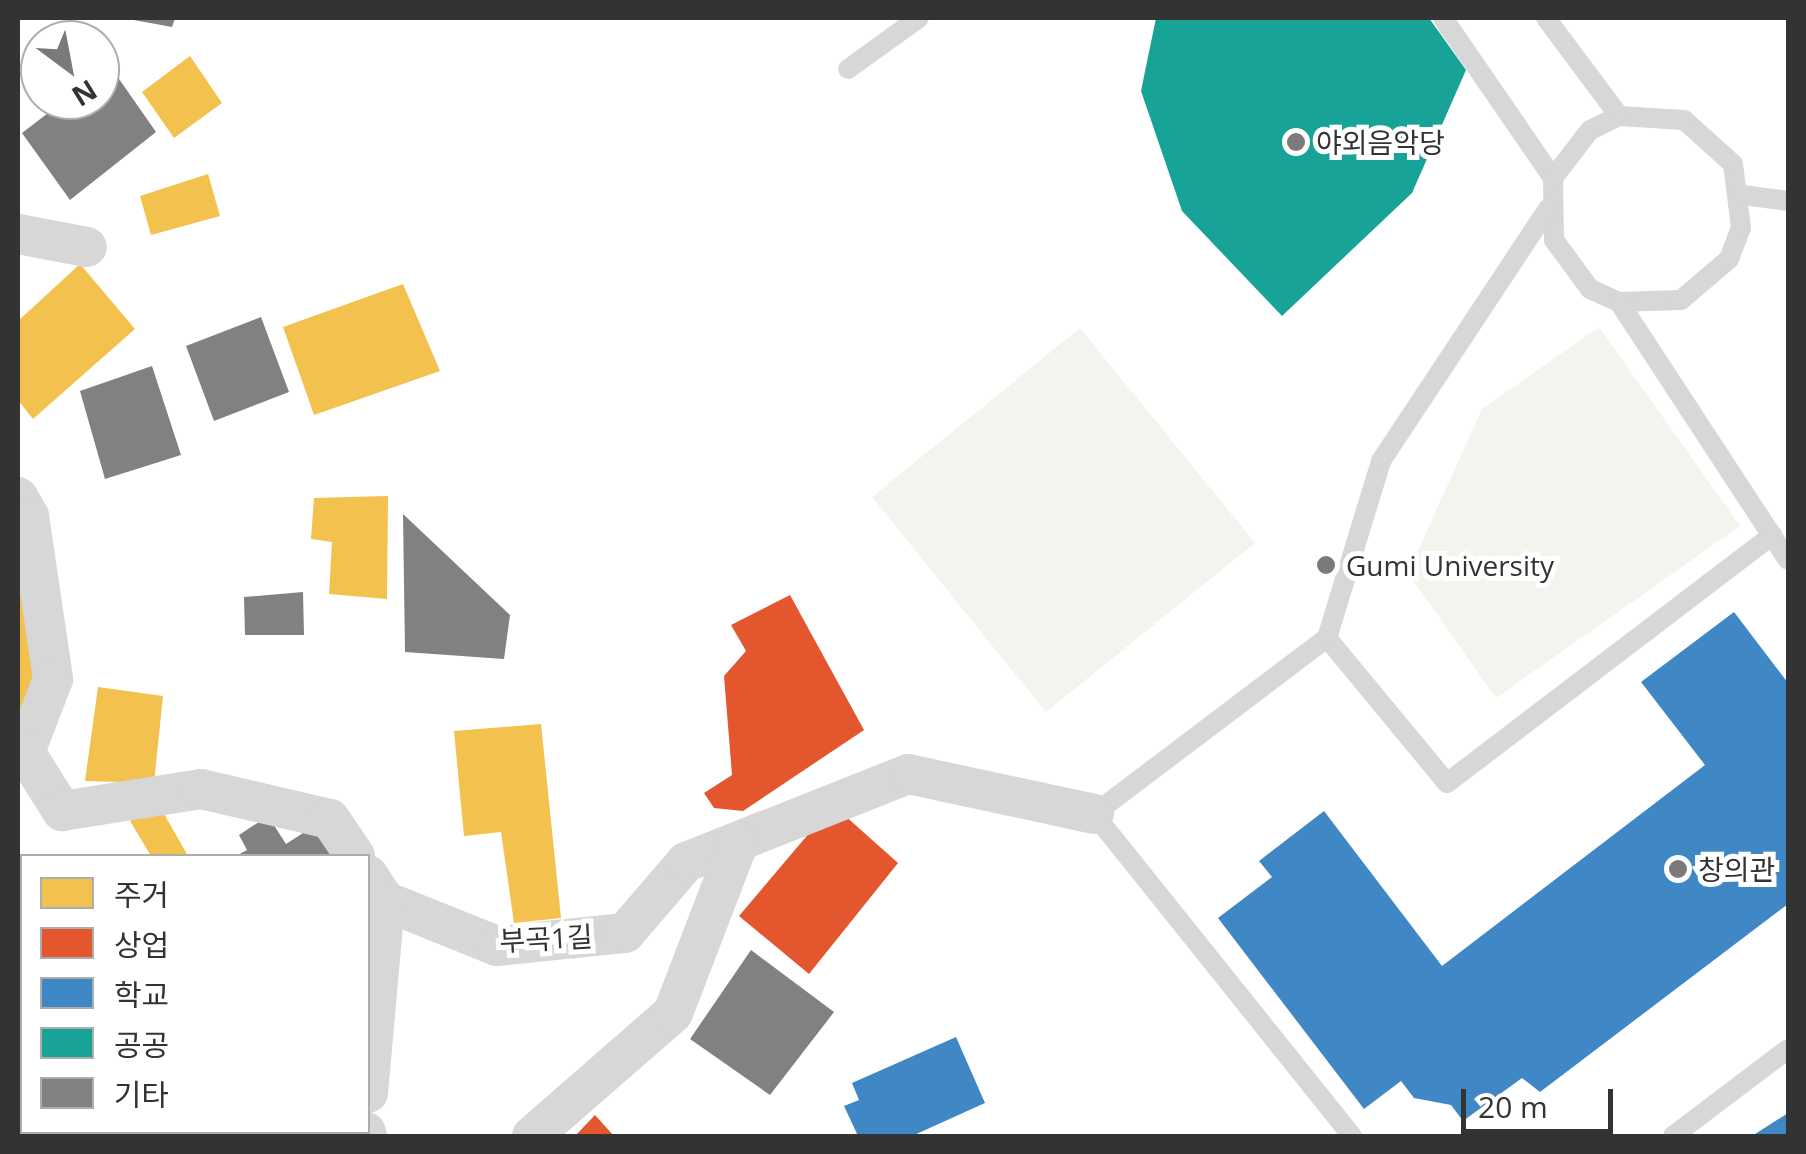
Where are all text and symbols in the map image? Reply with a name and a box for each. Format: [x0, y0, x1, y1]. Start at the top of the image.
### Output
north arrow [20, 20, 120, 120]
text: N [65, 72, 105, 116]
place label: 야외음악당 [1316, 125, 1445, 159]
marker: 야외음악당 [1285, 131, 1307, 153]
place label: Gumi University [1346, 548, 1554, 582]
marker: Gumi University [1315, 554, 1337, 576]
place label: 창의관 [1698, 852, 1775, 886]
legend [20, 854, 370, 1134]
marker: 창의관 [1667, 858, 1689, 880]
text: 주거 [114, 874, 169, 915]
street label: 부곡1길 [499, 919, 593, 957]
text: 상업 [114, 924, 169, 965]
text: 학교 [114, 974, 169, 1015]
text: 공공 [114, 1024, 169, 1065]
scale bar [1466, 1069, 1618, 1131]
text: 기타 [114, 1074, 169, 1115]
text: 20 m [1478, 1086, 1548, 1127]

